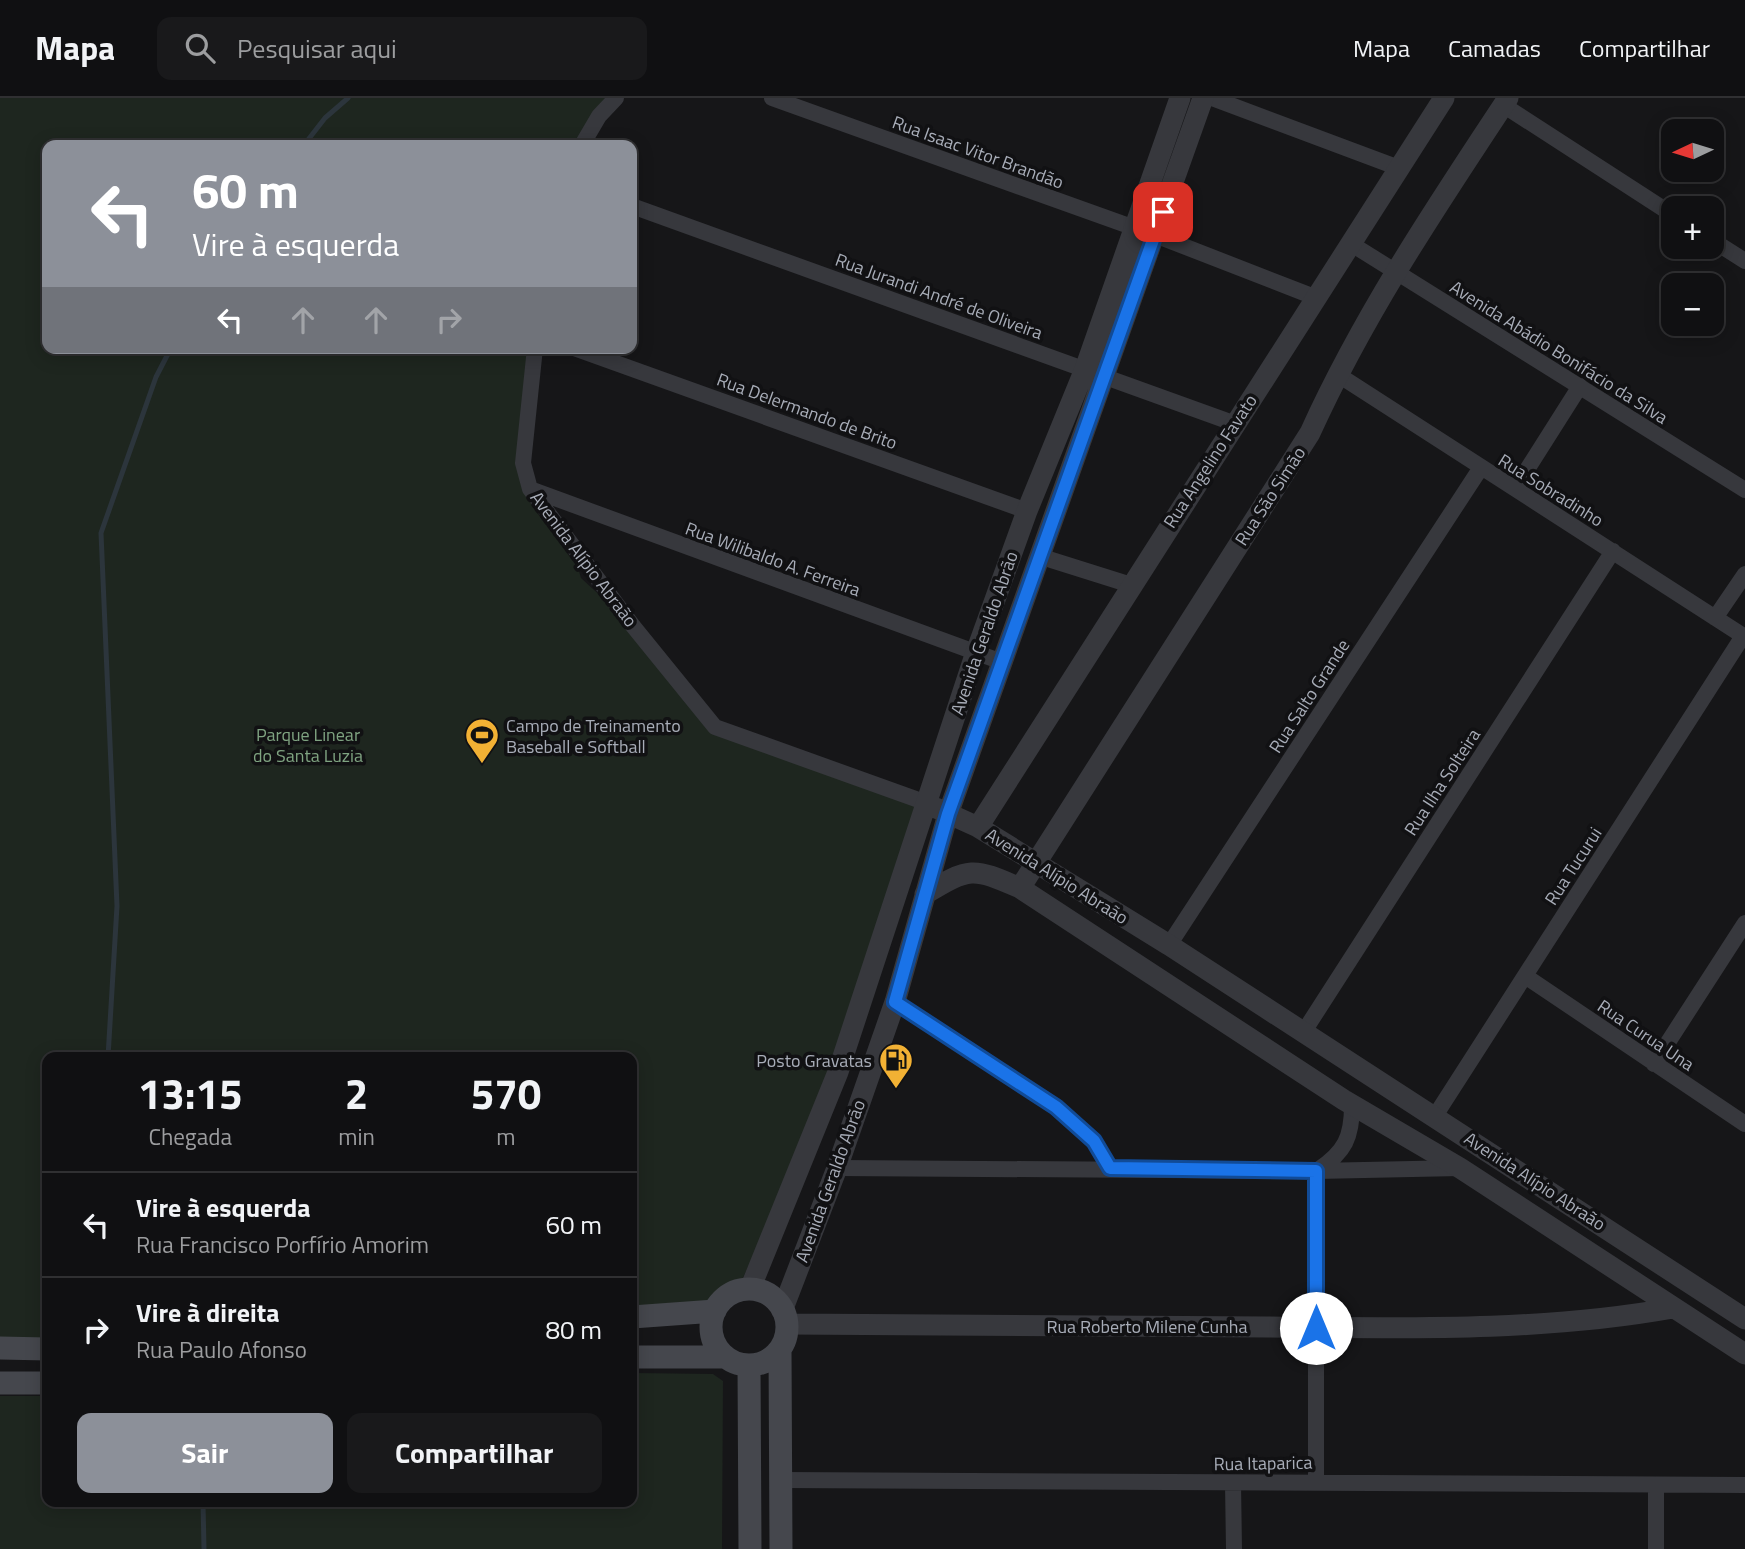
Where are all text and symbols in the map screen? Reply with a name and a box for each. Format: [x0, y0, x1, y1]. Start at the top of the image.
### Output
search box [157, 17, 647, 80]
text: Mapa [35, 23, 115, 73]
icon: search [181, 29, 219, 67]
text: Pesquisar aqui [237, 29, 397, 68]
text: Mapa [1353, 30, 1410, 66]
text: Camadas [1448, 30, 1541, 66]
text: Compartilhar [1579, 30, 1710, 66]
street label: Rua Isaac Vitor Brandão [888, 108, 1068, 196]
north arrow [1661, 119, 1724, 182]
map controls [1661, 119, 1724, 336]
text: 60 m [192, 152, 299, 227]
icon: left [77, 168, 168, 259]
pin [1133, 182, 1193, 242]
icon: arrive [1144, 193, 1182, 231]
button: + [1661, 196, 1724, 259]
text: Vire à esquerda [192, 220, 399, 268]
street label: Rua Jurandi André de Oliveira [831, 246, 1047, 346]
button: − [1661, 273, 1724, 336]
street label: Avenida Abádio Bonifácio da Silva [1445, 274, 1673, 430]
icon: left [211, 301, 249, 339]
icon: ahead [284, 301, 322, 339]
icon: ahead [357, 301, 395, 339]
icon: right [430, 301, 468, 339]
street label: Rua Delermando de Brito [713, 366, 901, 456]
street label: Rua Angelino Favato [1157, 389, 1263, 533]
street label: Rua São Simão [1228, 441, 1312, 551]
street label: Rua Sobradinho [1493, 447, 1609, 533]
street label: Avenida Alípio Abraão [524, 485, 644, 633]
street label: Rua Wilibaldo A. Ferreira [682, 515, 864, 603]
street label: Avenida Geraldo Abrão [943, 547, 1025, 719]
street label: Rua Salto Grande [1262, 634, 1356, 758]
place label: Campo de Treinamento Baseball e Softball [506, 712, 681, 760]
sports icon: Campo de Treinamento Baseball e Softball [463, 716, 501, 765]
park label: Parque Linear do Santa Luzia [253, 721, 363, 769]
street label: Rua Ilha Solteira [1397, 723, 1487, 841]
street label: Avenida Alípio Abraão [980, 821, 1134, 931]
street label: Rua Tucurui [1538, 822, 1608, 910]
street label: Rua Curua Una [1592, 993, 1700, 1077]
fuel station icon: Posto Gravatas [877, 1041, 915, 1090]
place label: Posto Gravatas [756, 1047, 872, 1074]
text: 13:15 [138, 1061, 243, 1125]
text: 2 [345, 1061, 368, 1125]
text: 570 [471, 1061, 541, 1125]
street label: Avenida Geraldo Abrão [788, 1096, 872, 1266]
text: Chegada [148, 1119, 232, 1154]
text: min [338, 1119, 375, 1154]
text: m [496, 1119, 516, 1154]
street label: Avenida Alípio Abraão [1459, 1125, 1611, 1237]
text: Vire à esquerda [136, 1188, 311, 1227]
text: 60 m [545, 1205, 602, 1244]
icon: left [77, 1206, 115, 1244]
text: Rua Francisco Porfírio Amorim [136, 1227, 429, 1262]
position arrow [1279, 1291, 1353, 1365]
text: Vire à direita [136, 1293, 279, 1332]
text: 80 m [545, 1310, 602, 1349]
icon: right [77, 1311, 115, 1349]
street label: Rua Roberto Milene Cunha [1046, 1313, 1248, 1340]
text: Rua Paulo Afonso [136, 1332, 307, 1367]
button: Sair [77, 1413, 333, 1493]
button: Compartilhar [347, 1413, 602, 1493]
street label: Rua Itaparica [1213, 1449, 1313, 1477]

